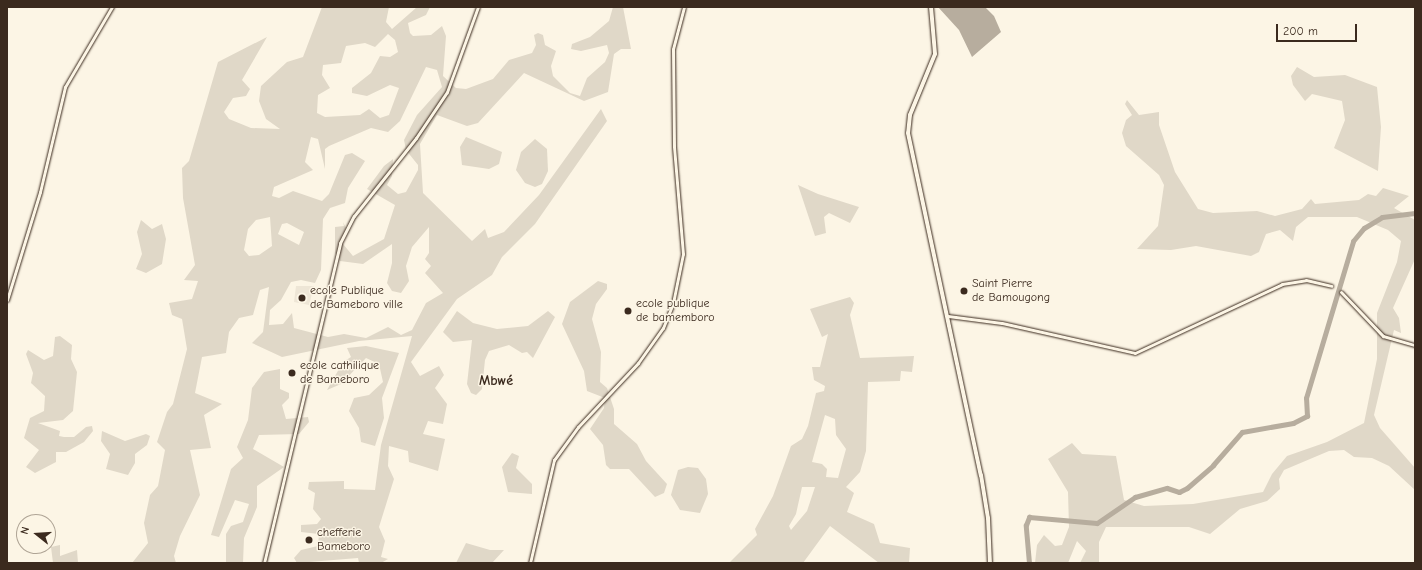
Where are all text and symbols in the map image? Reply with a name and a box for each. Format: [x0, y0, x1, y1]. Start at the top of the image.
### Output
scale bar [1278, 16, 1359, 42]
text: 200 m [1283, 24, 1318, 38]
place label: Saint Pierre de Bamougong [972, 277, 1050, 305]
place label: ecole Publique de Bameboro ville [310, 284, 403, 312]
marker: Saint Pierre de Bamougong [959, 286, 969, 296]
marker: ecole Publique de Bameboro ville [297, 293, 307, 303]
place label: ecole publique de bamemboro [636, 297, 715, 325]
marker: ecole publique de bamemboro [623, 306, 633, 316]
place label: ecole cathilique de Bameboro [300, 359, 379, 387]
marker: ecole cathilique de Bameboro [287, 368, 297, 378]
district label: Mbwé [479, 373, 513, 389]
north arrow [16, 514, 56, 554]
text: N [18, 525, 32, 536]
place label: chefferie Bameboro [317, 526, 370, 554]
marker: chefferie Bameboro [304, 535, 314, 545]

